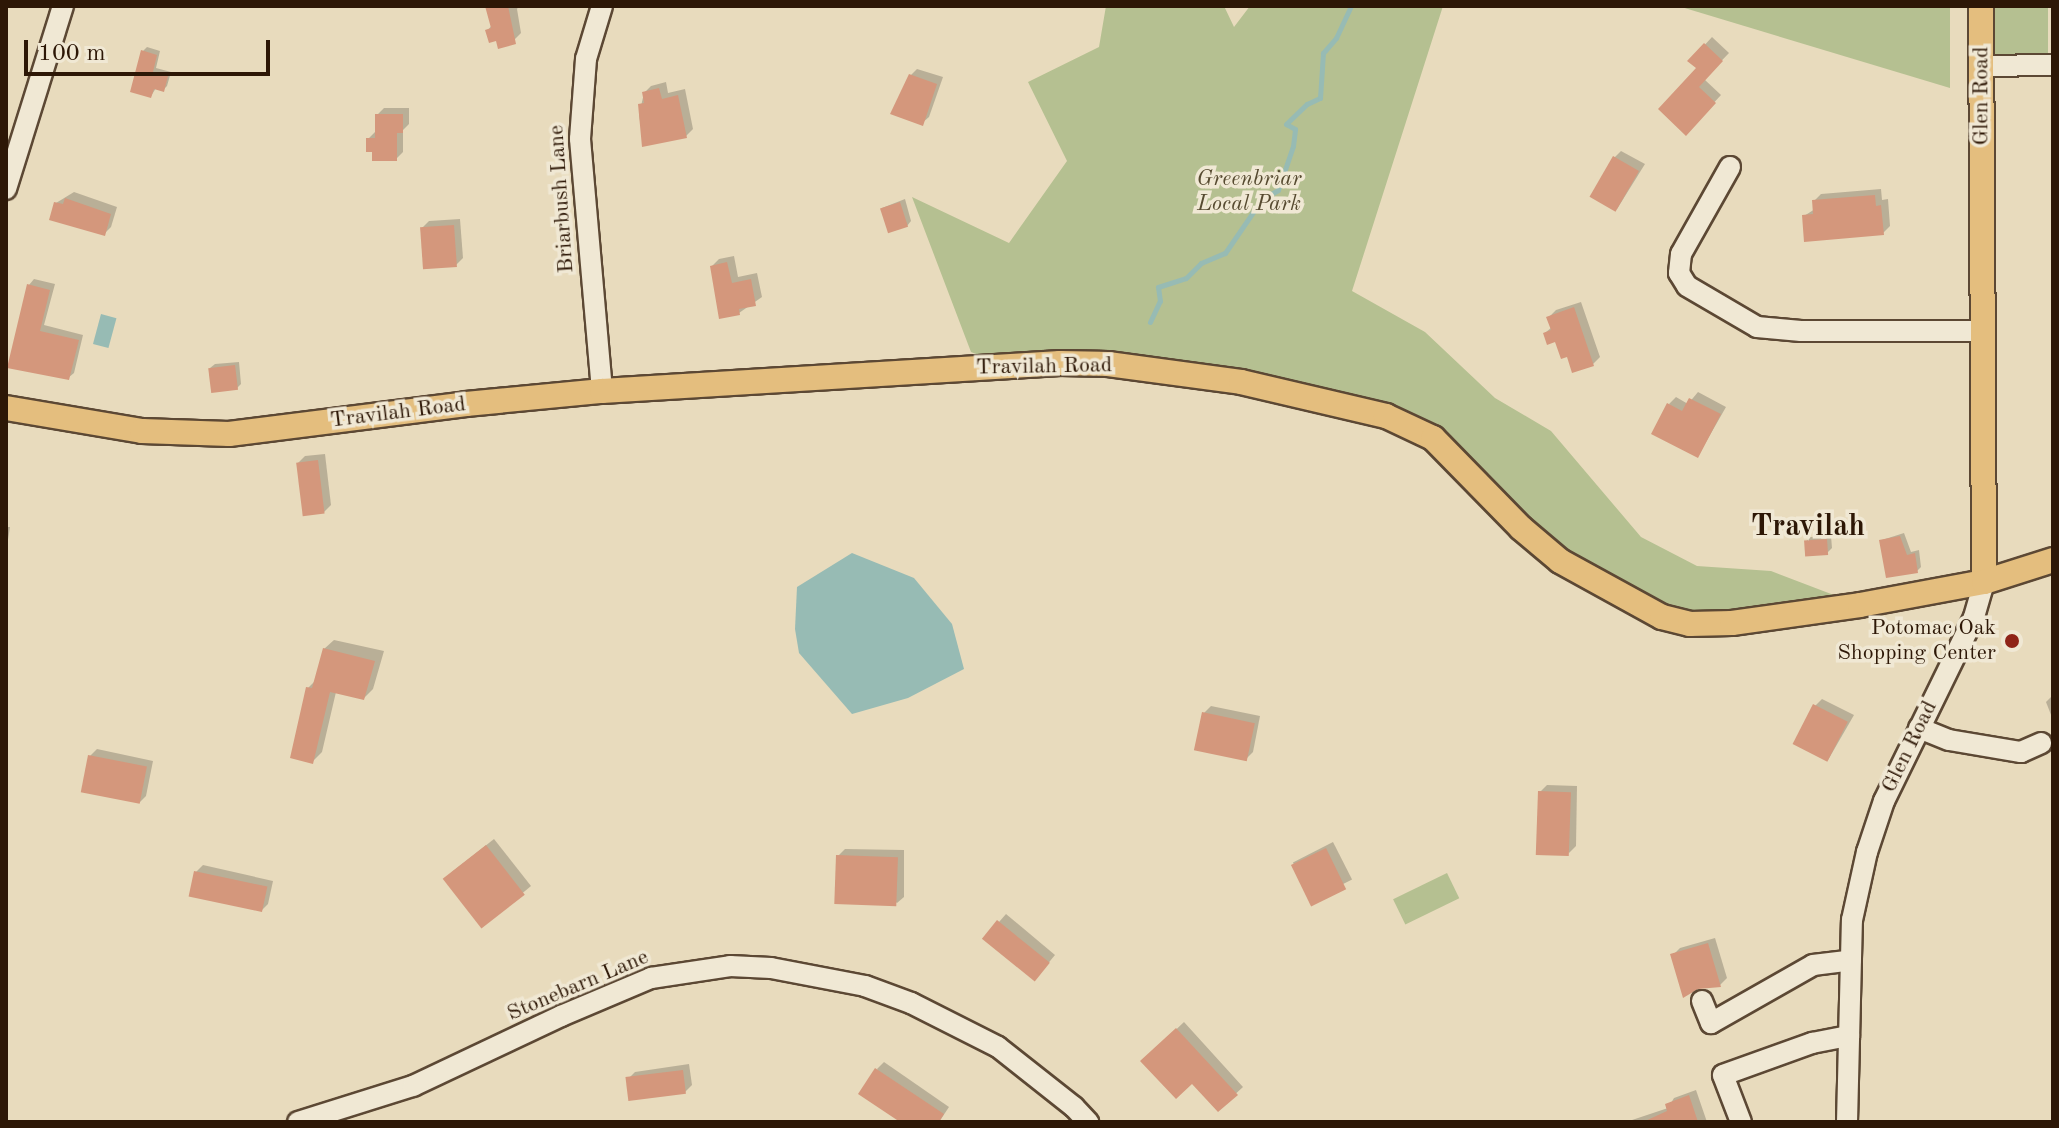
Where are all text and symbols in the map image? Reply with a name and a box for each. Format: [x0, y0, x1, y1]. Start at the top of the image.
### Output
scale bar [28, 24, 274, 74]
text: 100 m [38, 42, 106, 66]
street label: Glen Road [1969, 47, 1995, 145]
street label: Briarbush Lane [544, 124, 580, 274]
park label: Greenbriar Local Park [1197, 166, 1301, 218]
street label: Travilah Road [976, 353, 1112, 381]
street label: Travilah Road [329, 392, 467, 434]
district label: Travilah [1751, 509, 1865, 545]
place label: Potomac Oak Shopping Center [1837, 615, 1996, 666]
marker: Potomac Oak Shopping Center [2003, 632, 2021, 650]
street label: Glen Road [1876, 697, 1944, 797]
street label: Stonebarn Lane [503, 944, 653, 1028]

